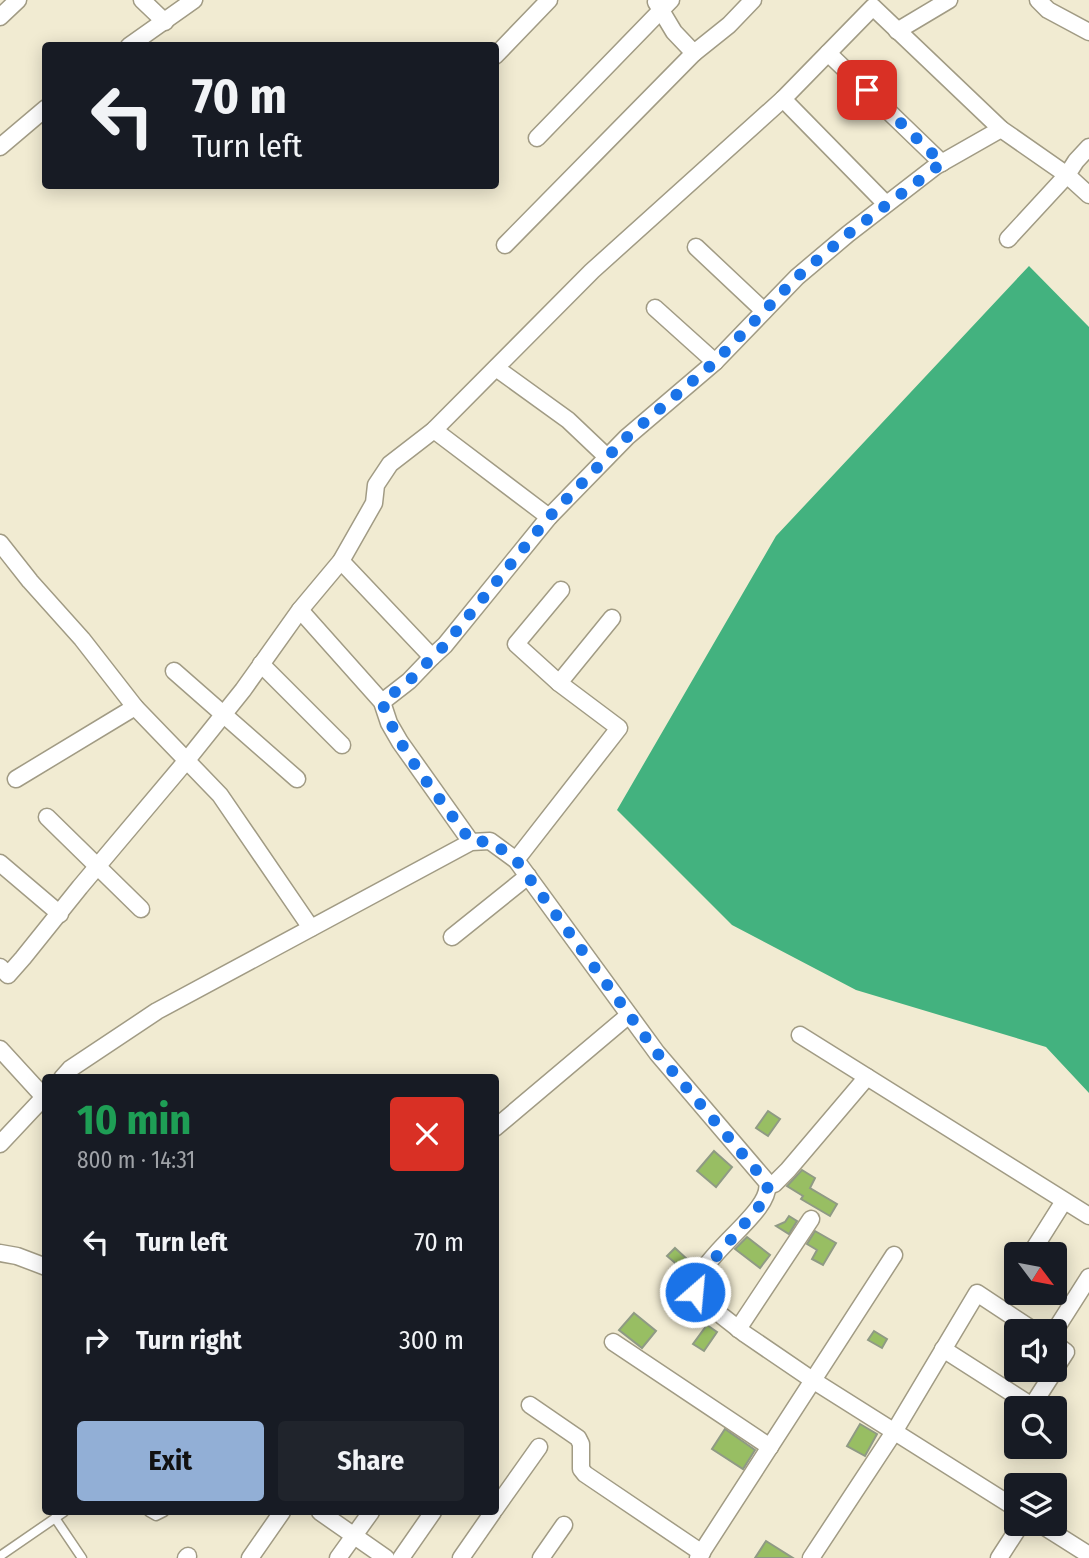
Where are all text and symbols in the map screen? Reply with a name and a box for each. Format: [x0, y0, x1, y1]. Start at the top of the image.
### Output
pin [837, 60, 897, 120]
text: 70 m [192, 67, 287, 126]
icon: left [77, 70, 168, 161]
icon: arrive [848, 71, 886, 109]
text: Turn left [192, 127, 302, 165]
text: 10 min [77, 1095, 191, 1145]
button: close [390, 1097, 464, 1171]
text: 800 m · 14:31 [77, 1146, 195, 1174]
icon: left [77, 1223, 115, 1261]
text: Turn left [136, 1227, 228, 1258]
text: 70 m [414, 1227, 464, 1258]
north arrow [1004, 1242, 1068, 1306]
map controls [1004, 1242, 1067, 1536]
position arrow [658, 1255, 732, 1329]
button: sound [1004, 1319, 1067, 1382]
icon: right [77, 1321, 115, 1359]
text: Turn right [136, 1325, 242, 1356]
text: 300 m [399, 1325, 464, 1356]
button: search [1004, 1396, 1067, 1459]
button: Exit [77, 1421, 264, 1501]
button: Share [278, 1421, 464, 1501]
button: layers [1004, 1473, 1067, 1536]

